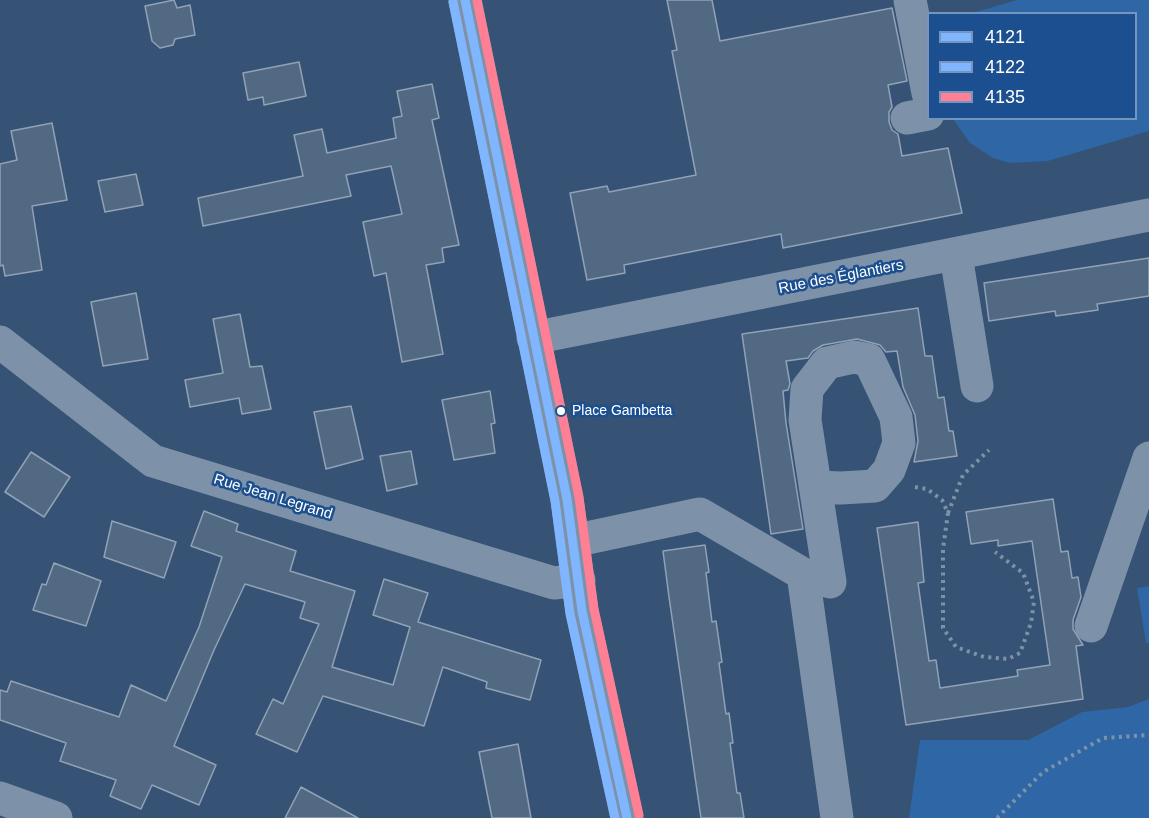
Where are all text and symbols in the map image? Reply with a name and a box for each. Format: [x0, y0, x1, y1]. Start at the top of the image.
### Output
legend [927, 12, 1137, 120]
text: 4121 [985, 27, 1025, 47]
text: 4122 [985, 57, 1025, 77]
text: 4135 [985, 87, 1025, 107]
street label: Rue des Églantiers [777, 256, 905, 298]
place label: Place Gambetta [572, 403, 672, 419]
marker: Place Gambetta [555, 405, 567, 417]
street label: Rue Jean Legrand [211, 470, 335, 524]

